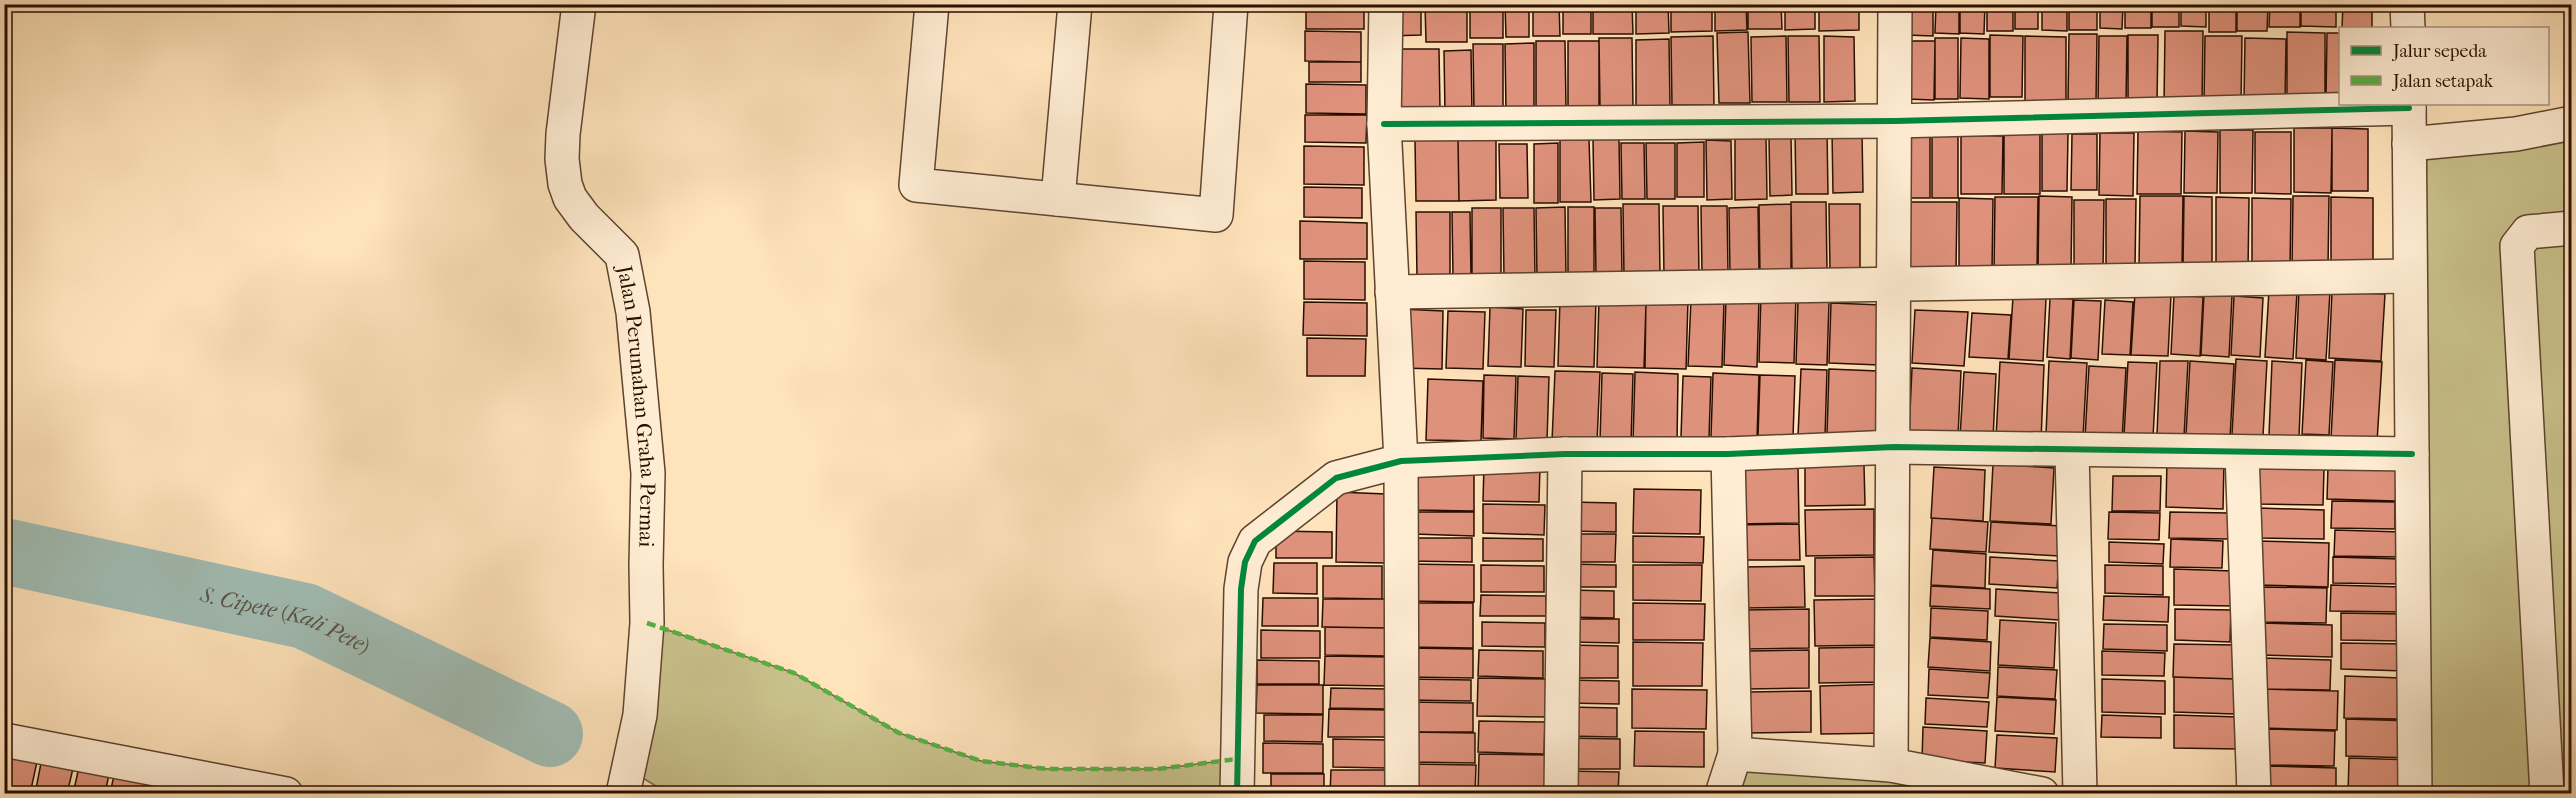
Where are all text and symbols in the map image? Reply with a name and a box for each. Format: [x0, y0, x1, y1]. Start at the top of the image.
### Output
legend [2339, 27, 2549, 105]
text: Jalur sepeda [2391, 41, 2487, 62]
text: Jalan setapak [2391, 71, 2494, 92]
street label: Jalan Perumahan Graha Permai [612, 262, 660, 548]
water label: S. Cipete (Kali Pete) [197, 582, 374, 659]

